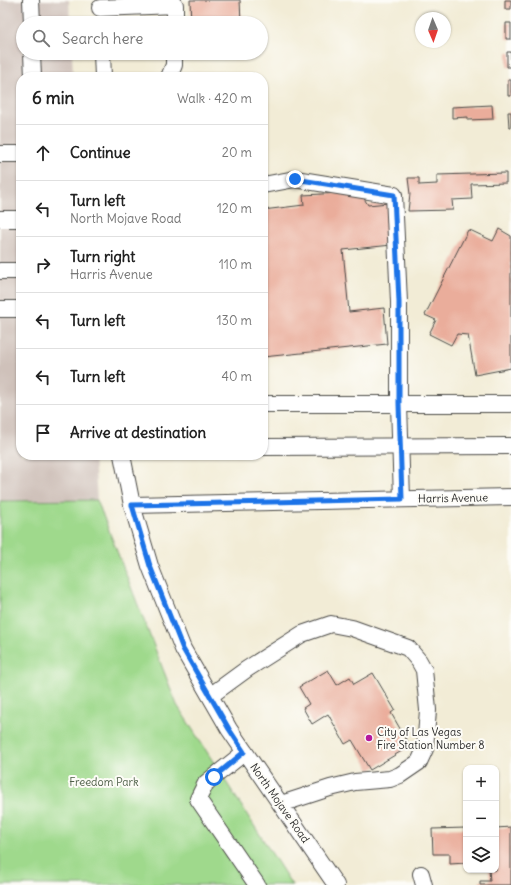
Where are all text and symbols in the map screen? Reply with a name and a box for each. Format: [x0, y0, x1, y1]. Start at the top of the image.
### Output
north arrow [415, 12, 451, 48]
search box [16, 16, 268, 60]
icon: search [30, 27, 52, 49]
text: Search here [62, 29, 143, 48]
text: 6 min [32, 87, 74, 109]
text: Walk · 420 m [177, 90, 252, 107]
icon: ahead [32, 142, 54, 164]
text: Continue [70, 143, 131, 162]
text: 20 m [222, 144, 252, 161]
route end [286, 170, 304, 188]
text: Turn left [70, 191, 125, 210]
icon: left [32, 198, 54, 220]
text: 120 m [217, 200, 252, 217]
text: North Mojave Road [70, 210, 181, 227]
text: Turn right [70, 247, 135, 266]
icon: right [32, 254, 54, 276]
text: 110 m [219, 256, 252, 273]
text: Harris Avenue [70, 266, 153, 283]
icon: left [32, 310, 54, 332]
text: Turn left [70, 311, 125, 330]
text: 130 m [216, 312, 252, 329]
icon: left [32, 366, 54, 388]
text: Turn left [70, 367, 125, 386]
text: 40 m [221, 368, 252, 385]
icon: arrive [32, 422, 54, 444]
text: Arrive at destination [70, 423, 206, 442]
street label: Harris Avenue [418, 490, 488, 506]
place label: City of Las Vegas Fire Station Number 8 [377, 725, 485, 752]
marker: City of Las Vegas Fire Station Number 8 [364, 733, 374, 743]
street label: North Mojave Road [247, 760, 313, 846]
map controls [463, 765, 499, 873]
button: + [463, 765, 499, 801]
route start [205, 768, 223, 786]
park label: Freedom Park [69, 775, 139, 789]
button: − [463, 801, 499, 837]
button: layers [463, 837, 499, 873]

